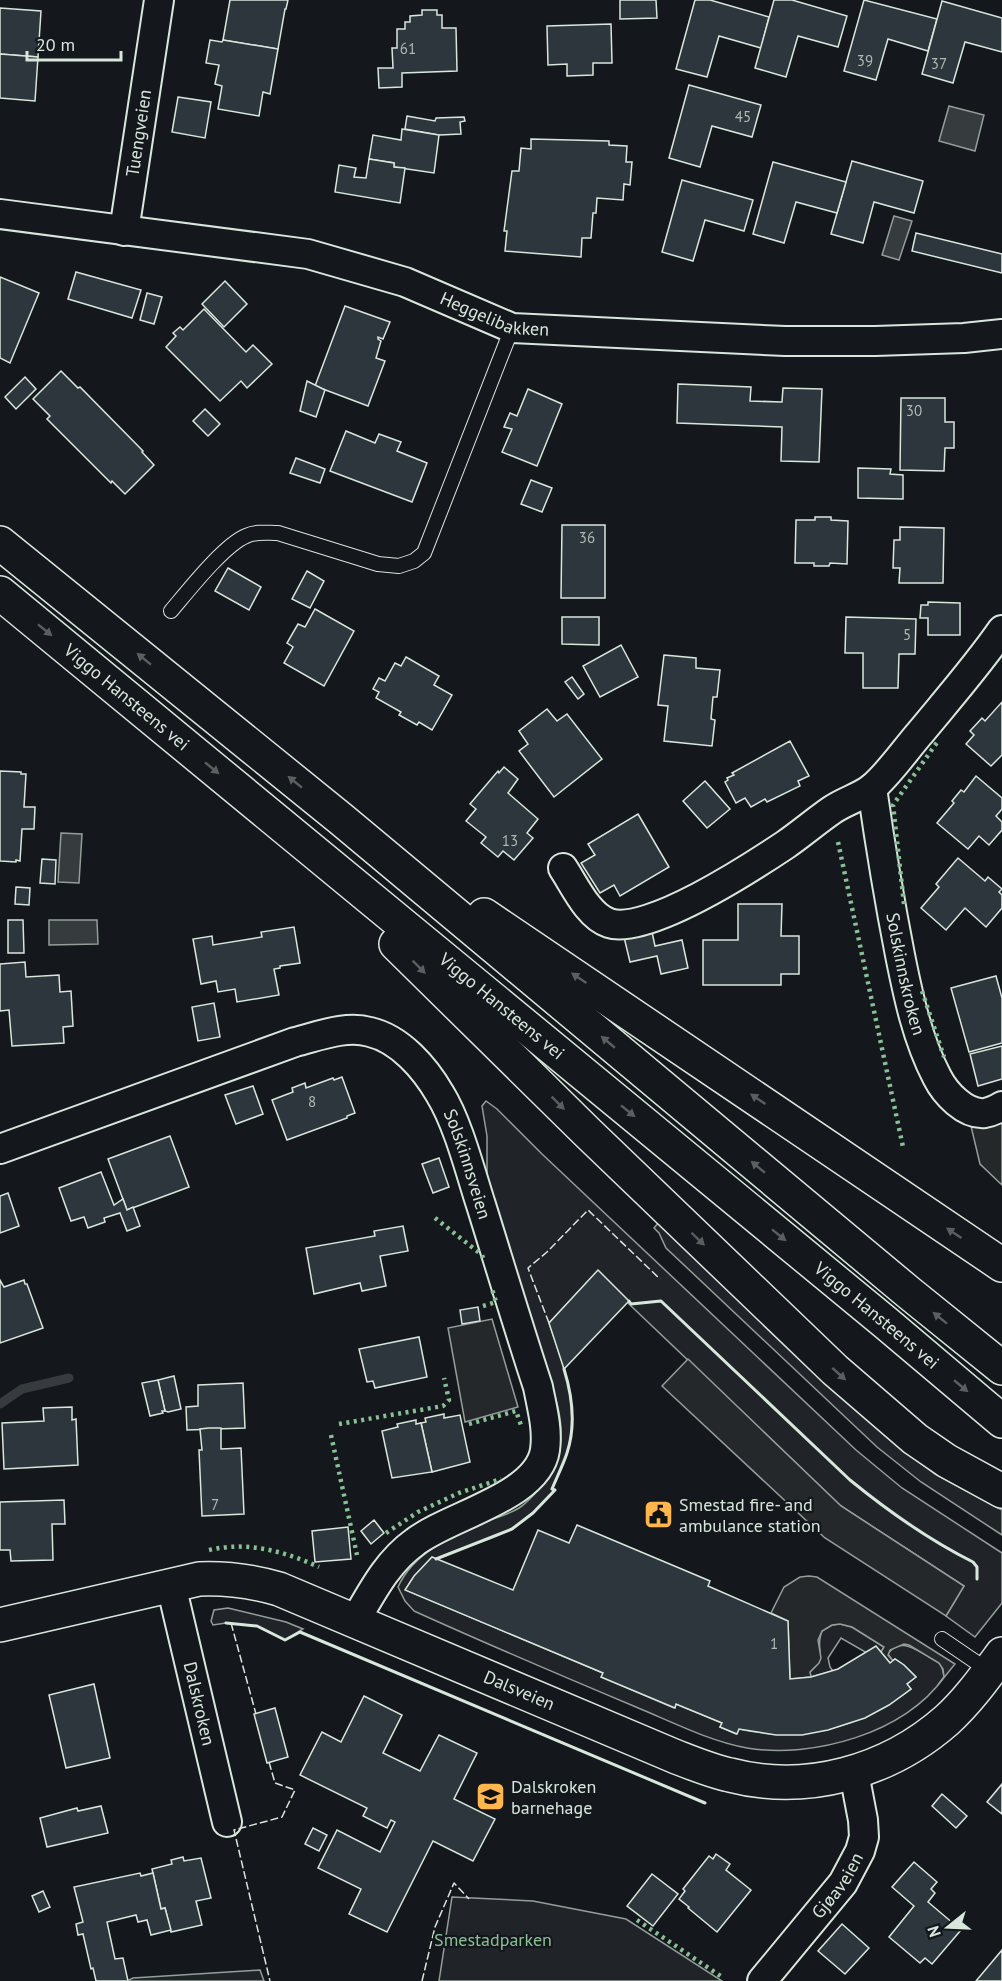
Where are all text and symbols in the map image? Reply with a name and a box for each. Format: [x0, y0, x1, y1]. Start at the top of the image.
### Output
scale bar [27, 24, 122, 62]
text: 20 m [36, 33, 75, 56]
house number: 61 [400, 39, 416, 58]
house number: 39 [857, 51, 873, 70]
house number: 37 [931, 54, 947, 73]
street label: Tuengveien [120, 88, 156, 178]
house number: 45 [735, 107, 751, 126]
street label: Heggelibakken [437, 286, 550, 341]
house number: 30 [906, 401, 922, 420]
house number: 36 [579, 528, 595, 547]
one-way arrow [37, 624, 53, 637]
house number: 5 [903, 625, 911, 644]
street label: Viggo Hansteens vei [59, 638, 194, 755]
one-way arrow [136, 653, 152, 666]
one-way arrow [204, 761, 220, 774]
one-way arrow [287, 776, 303, 789]
house number: 13 [502, 831, 518, 850]
street label: Solskinnskroken [881, 911, 931, 1038]
street label: Viggo Hansteens vei [434, 947, 569, 1064]
one-way arrow [412, 959, 426, 973]
one-way arrow [571, 972, 587, 984]
one-way arrow [601, 1036, 616, 1049]
house number: 8 [308, 1092, 316, 1111]
one-way arrow [750, 1093, 766, 1105]
one-way arrow [551, 1096, 565, 1110]
one-way arrow [620, 1104, 636, 1117]
street label: Solskinnsveien [439, 1105, 497, 1222]
one-way arrow [751, 1161, 766, 1174]
one-way arrow [945, 1227, 962, 1238]
one-way arrow [771, 1228, 787, 1241]
one-way arrow [691, 1232, 706, 1246]
street label: Viggo Hansteens vei [809, 1256, 944, 1374]
one-way arrow [932, 1312, 948, 1325]
one-way arrow [831, 1367, 846, 1380]
one-way arrow [953, 1379, 968, 1392]
place label: Smestad fire- and ambulance station [679, 1493, 821, 1537]
house number: 7 [211, 1495, 219, 1514]
public building icon: Smestad fire- and ambulance station [642, 1499, 674, 1531]
house number: 1 [770, 1634, 778, 1653]
street label: Dalskroken [179, 1659, 221, 1748]
street label: Dalsveien [480, 1665, 558, 1715]
place label: Dalskroken barnehage [511, 1775, 596, 1819]
school or university icon: Dalskroken barnehage [474, 1781, 506, 1813]
street label: Gjøaveien [806, 1848, 868, 1923]
north arrow [918, 1897, 978, 1957]
text: N [923, 1924, 945, 1940]
park label: Smestadparken [434, 1928, 552, 1951]

